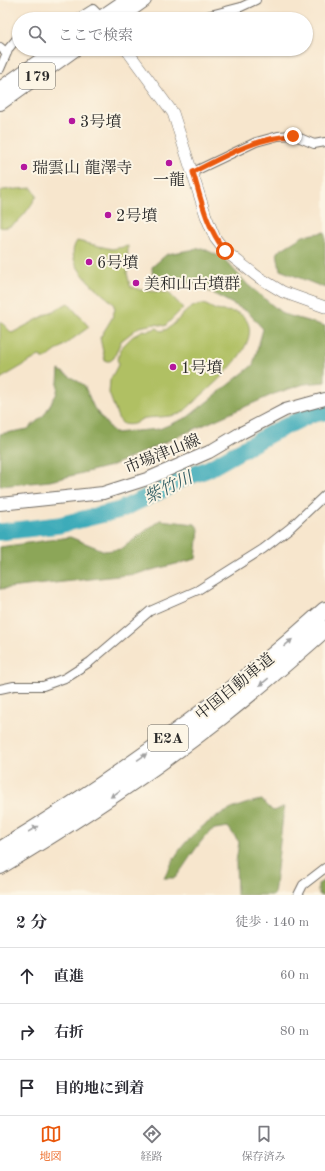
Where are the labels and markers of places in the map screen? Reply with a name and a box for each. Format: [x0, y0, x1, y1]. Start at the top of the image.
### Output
place label: 3号墳 [80, 113, 121, 131]
marker: 3号墳 [67, 116, 77, 126]
marker: 一龍 [164, 158, 174, 168]
place label: 瑞雲山 龍澤寺 [32, 159, 132, 177]
marker: 瑞雲山 龍澤寺 [19, 162, 29, 172]
place label: 一龍 [153, 171, 185, 189]
place label: 2号墳 [116, 207, 157, 225]
marker: 2号墳 [103, 210, 113, 220]
place label: 6号墳 [97, 254, 138, 272]
marker: 6号墳 [84, 257, 94, 267]
place label: 美和山古墳群 [144, 275, 240, 293]
marker: 美和山古墳群 [131, 278, 141, 288]
place label: 1号墳 [181, 359, 222, 377]
marker: 1号墳 [168, 362, 178, 372]

